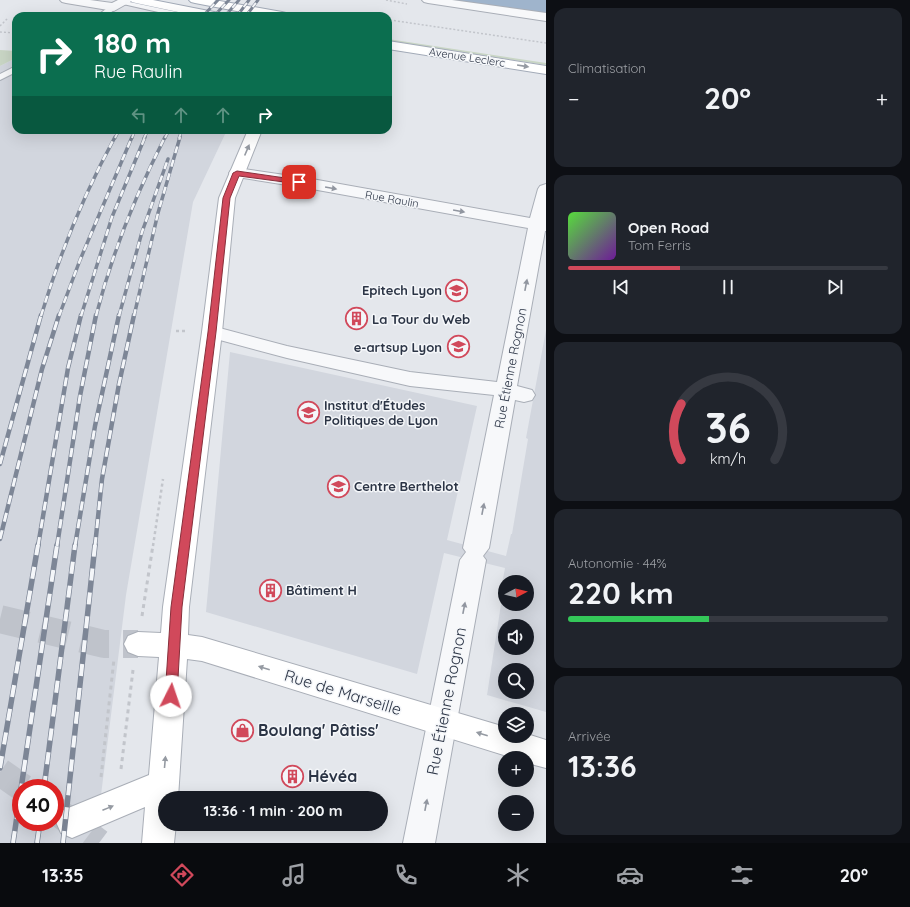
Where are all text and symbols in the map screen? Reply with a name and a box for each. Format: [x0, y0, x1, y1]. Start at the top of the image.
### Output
text: 180 m [94, 25, 171, 60]
icon: right [28, 28, 80, 80]
street label: Avenue Leclerc [428, 44, 506, 70]
text: Rue Raulin [94, 60, 183, 83]
text: Climatisation [568, 60, 646, 76]
one-way arrow [517, 63, 529, 69]
text: 20° [704, 79, 751, 117]
text: − [568, 85, 579, 113]
text: + [876, 85, 888, 113]
icon: left [128, 104, 150, 126]
icon: ahead [170, 104, 192, 126]
icon: ahead [212, 104, 234, 126]
icon: right [254, 104, 276, 126]
one-way arrow [244, 144, 250, 155]
pin [282, 165, 316, 199]
icon: arrive [288, 171, 310, 193]
one-way arrow [324, 185, 337, 191]
street label: Rue Raulin [364, 187, 420, 211]
one-way arrow [452, 208, 465, 214]
text: Open Road [628, 218, 709, 237]
text: Tom Ferris [628, 237, 691, 253]
icon: previous [610, 276, 632, 298]
icon: pause [717, 276, 739, 298]
icon: next [824, 276, 846, 298]
school or university icon: Epitech Lyon [444, 277, 470, 303]
one-way arrow [523, 279, 529, 292]
place label: Epitech Lyon [362, 282, 442, 298]
building icon: La Tour du Web [343, 306, 369, 332]
street label: Rue Étienne Rognon [490, 306, 530, 430]
place label: La Tour du Web [372, 311, 470, 327]
school or university icon: e-artsup Lyon [445, 334, 471, 360]
place label: e-artsup Lyon [354, 339, 442, 355]
place label: Institut d'Études Politiques de Lyon [324, 397, 438, 428]
school or university icon: Institut d'Études Politiques de Lyon [295, 399, 321, 425]
text: 36 [705, 400, 751, 452]
text: km/h [710, 449, 746, 467]
school or university icon: Centre Berthelot [325, 473, 351, 499]
place label: Centre Berthelot [354, 478, 459, 494]
one-way arrow [480, 503, 486, 515]
text: Autonomie · 44% [568, 555, 667, 571]
text: 220 km [568, 574, 674, 612]
north arrow [498, 575, 534, 611]
map controls [498, 575, 534, 831]
building icon: Bâtiment H [257, 577, 283, 603]
place label: Bâtiment H [286, 582, 357, 598]
one-way arrow [461, 602, 467, 614]
button: sound [498, 619, 534, 655]
street label: Rue Étienne Rognon [422, 625, 470, 777]
button: search [498, 663, 534, 699]
one-way arrow [257, 665, 269, 671]
street label: Rue de Marseille [282, 665, 404, 719]
position arrow [150, 675, 192, 717]
button: layers [498, 707, 534, 743]
shop icon: Boulang' Pâtiss' [230, 717, 256, 743]
place label: Boulang' Pâtiss' [258, 720, 379, 740]
text: Arrivée [568, 728, 611, 744]
one-way arrow [476, 731, 488, 737]
text: 13:36 [568, 747, 637, 785]
button: + [498, 751, 534, 787]
one-way arrow [162, 756, 169, 768]
building icon: Hévéa [279, 763, 305, 789]
place label: Hévéa [308, 766, 357, 786]
speed limit sign: 40 [12, 779, 64, 831]
button: − [498, 795, 534, 831]
one-way arrow [424, 799, 430, 811]
text: 13:36 · 1 min · 200 m [203, 801, 343, 820]
one-way arrow [103, 804, 115, 810]
icon: directions [168, 861, 196, 889]
icon: music [280, 861, 308, 889]
icon: phone [392, 861, 420, 889]
icon: climate [504, 861, 532, 889]
icon: car [616, 861, 644, 889]
icon: filters [728, 861, 756, 889]
text: 13:35 [42, 864, 84, 887]
text: 20° [840, 864, 868, 887]

